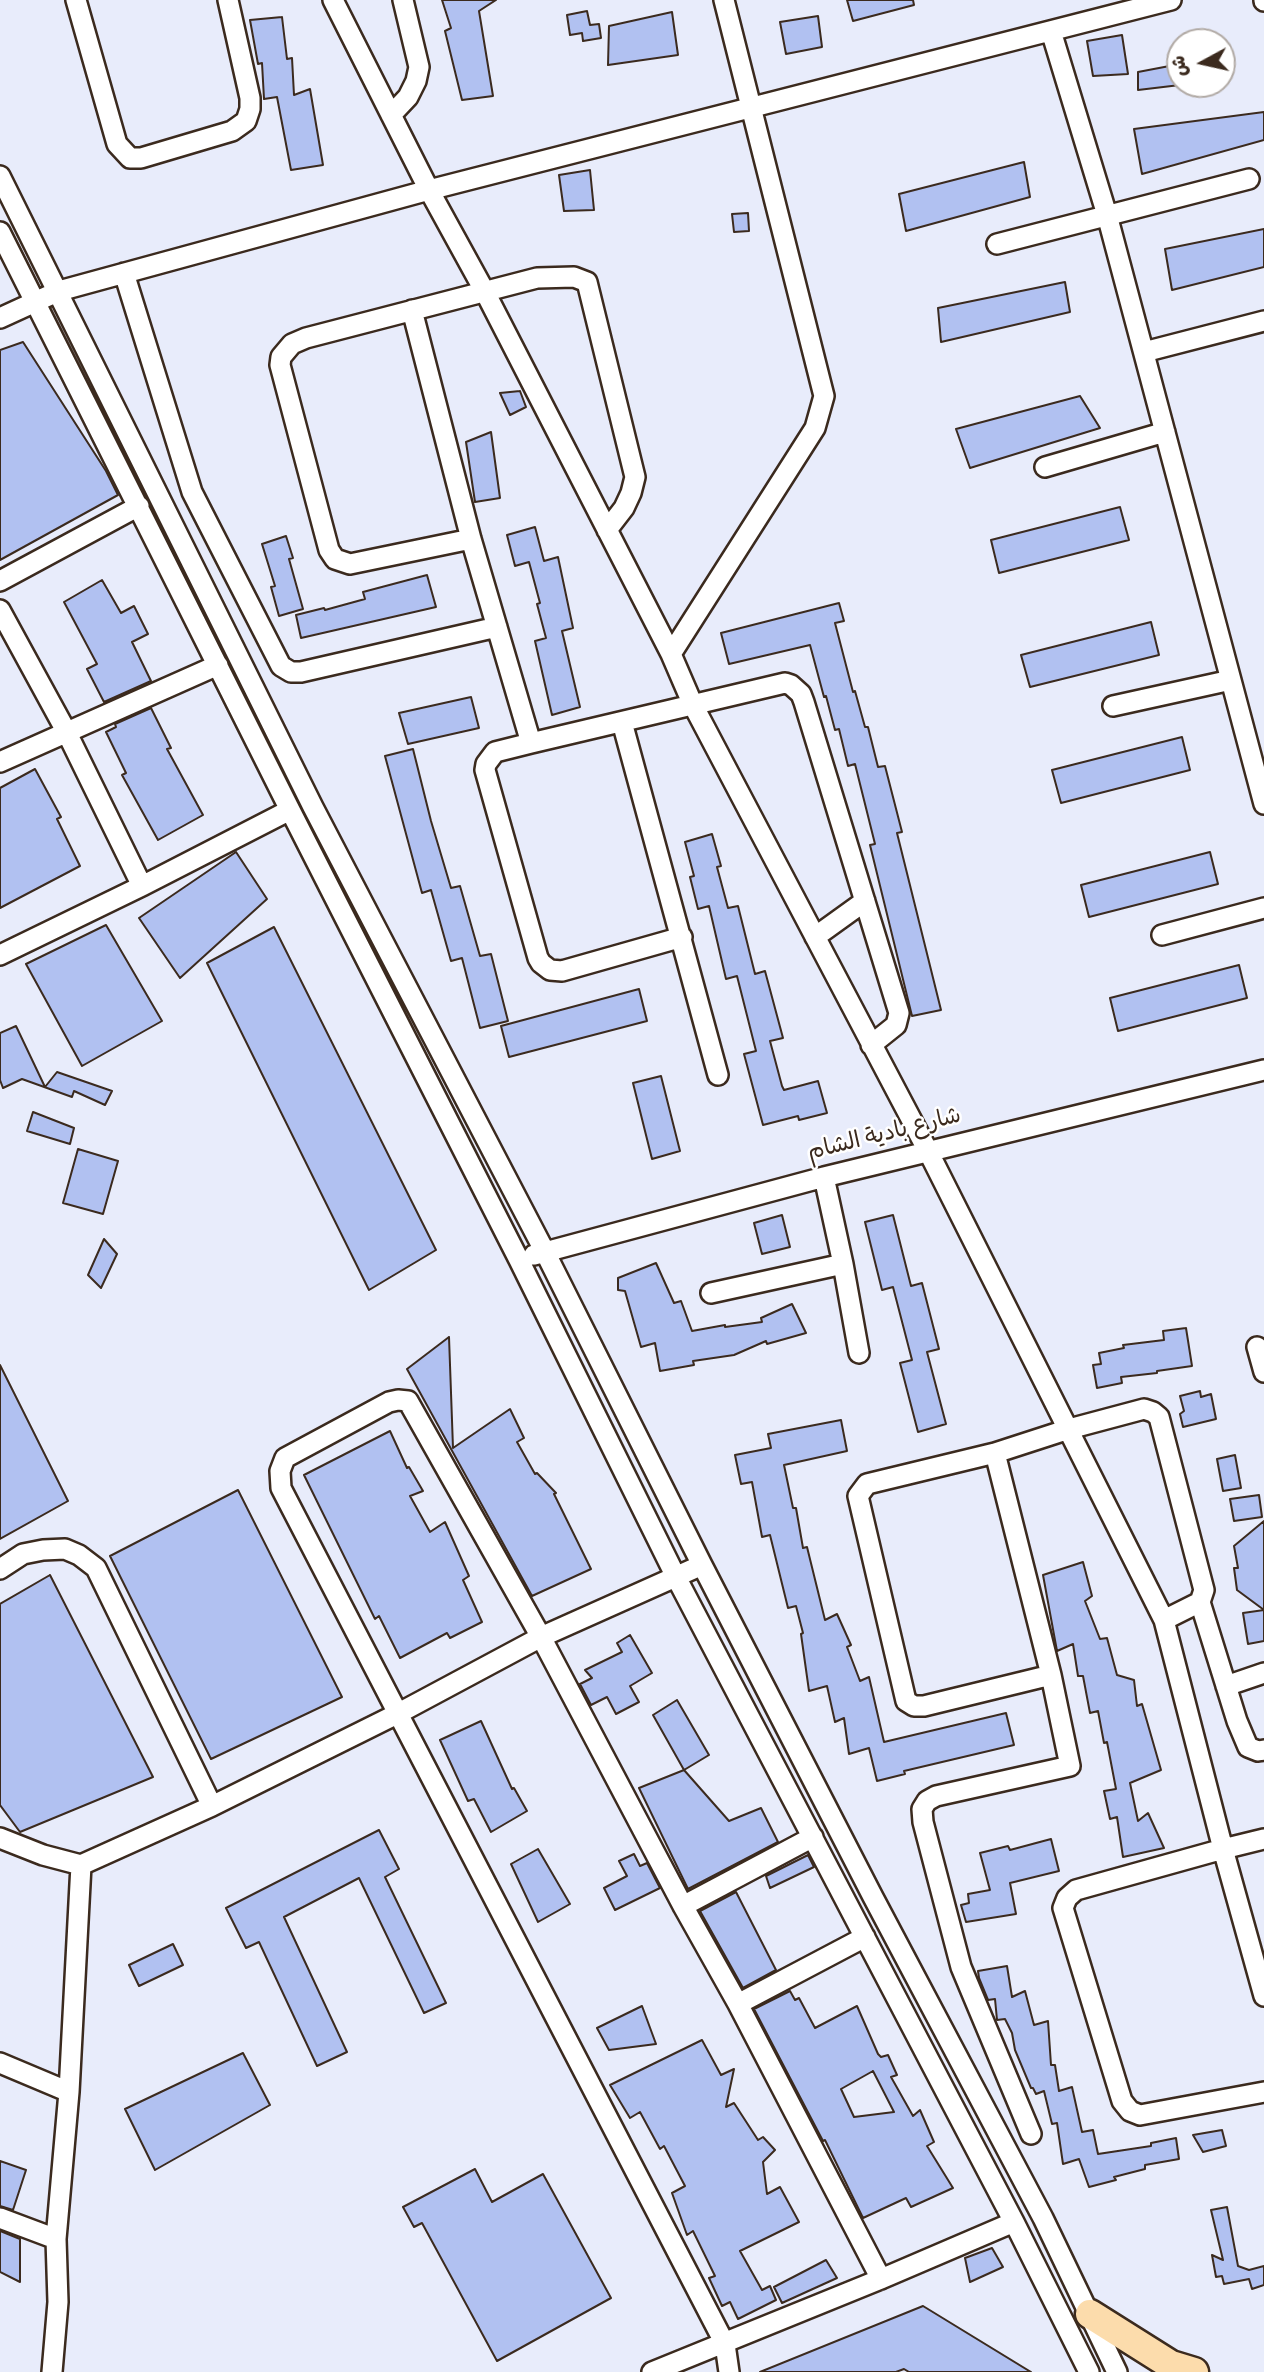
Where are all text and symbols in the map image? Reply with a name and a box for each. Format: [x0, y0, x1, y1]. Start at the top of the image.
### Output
north arrow [1166, 28, 1236, 98]
text: ش [1167, 53, 1197, 78]
street label: شارع بادية الشام [805, 1105, 965, 1169]

